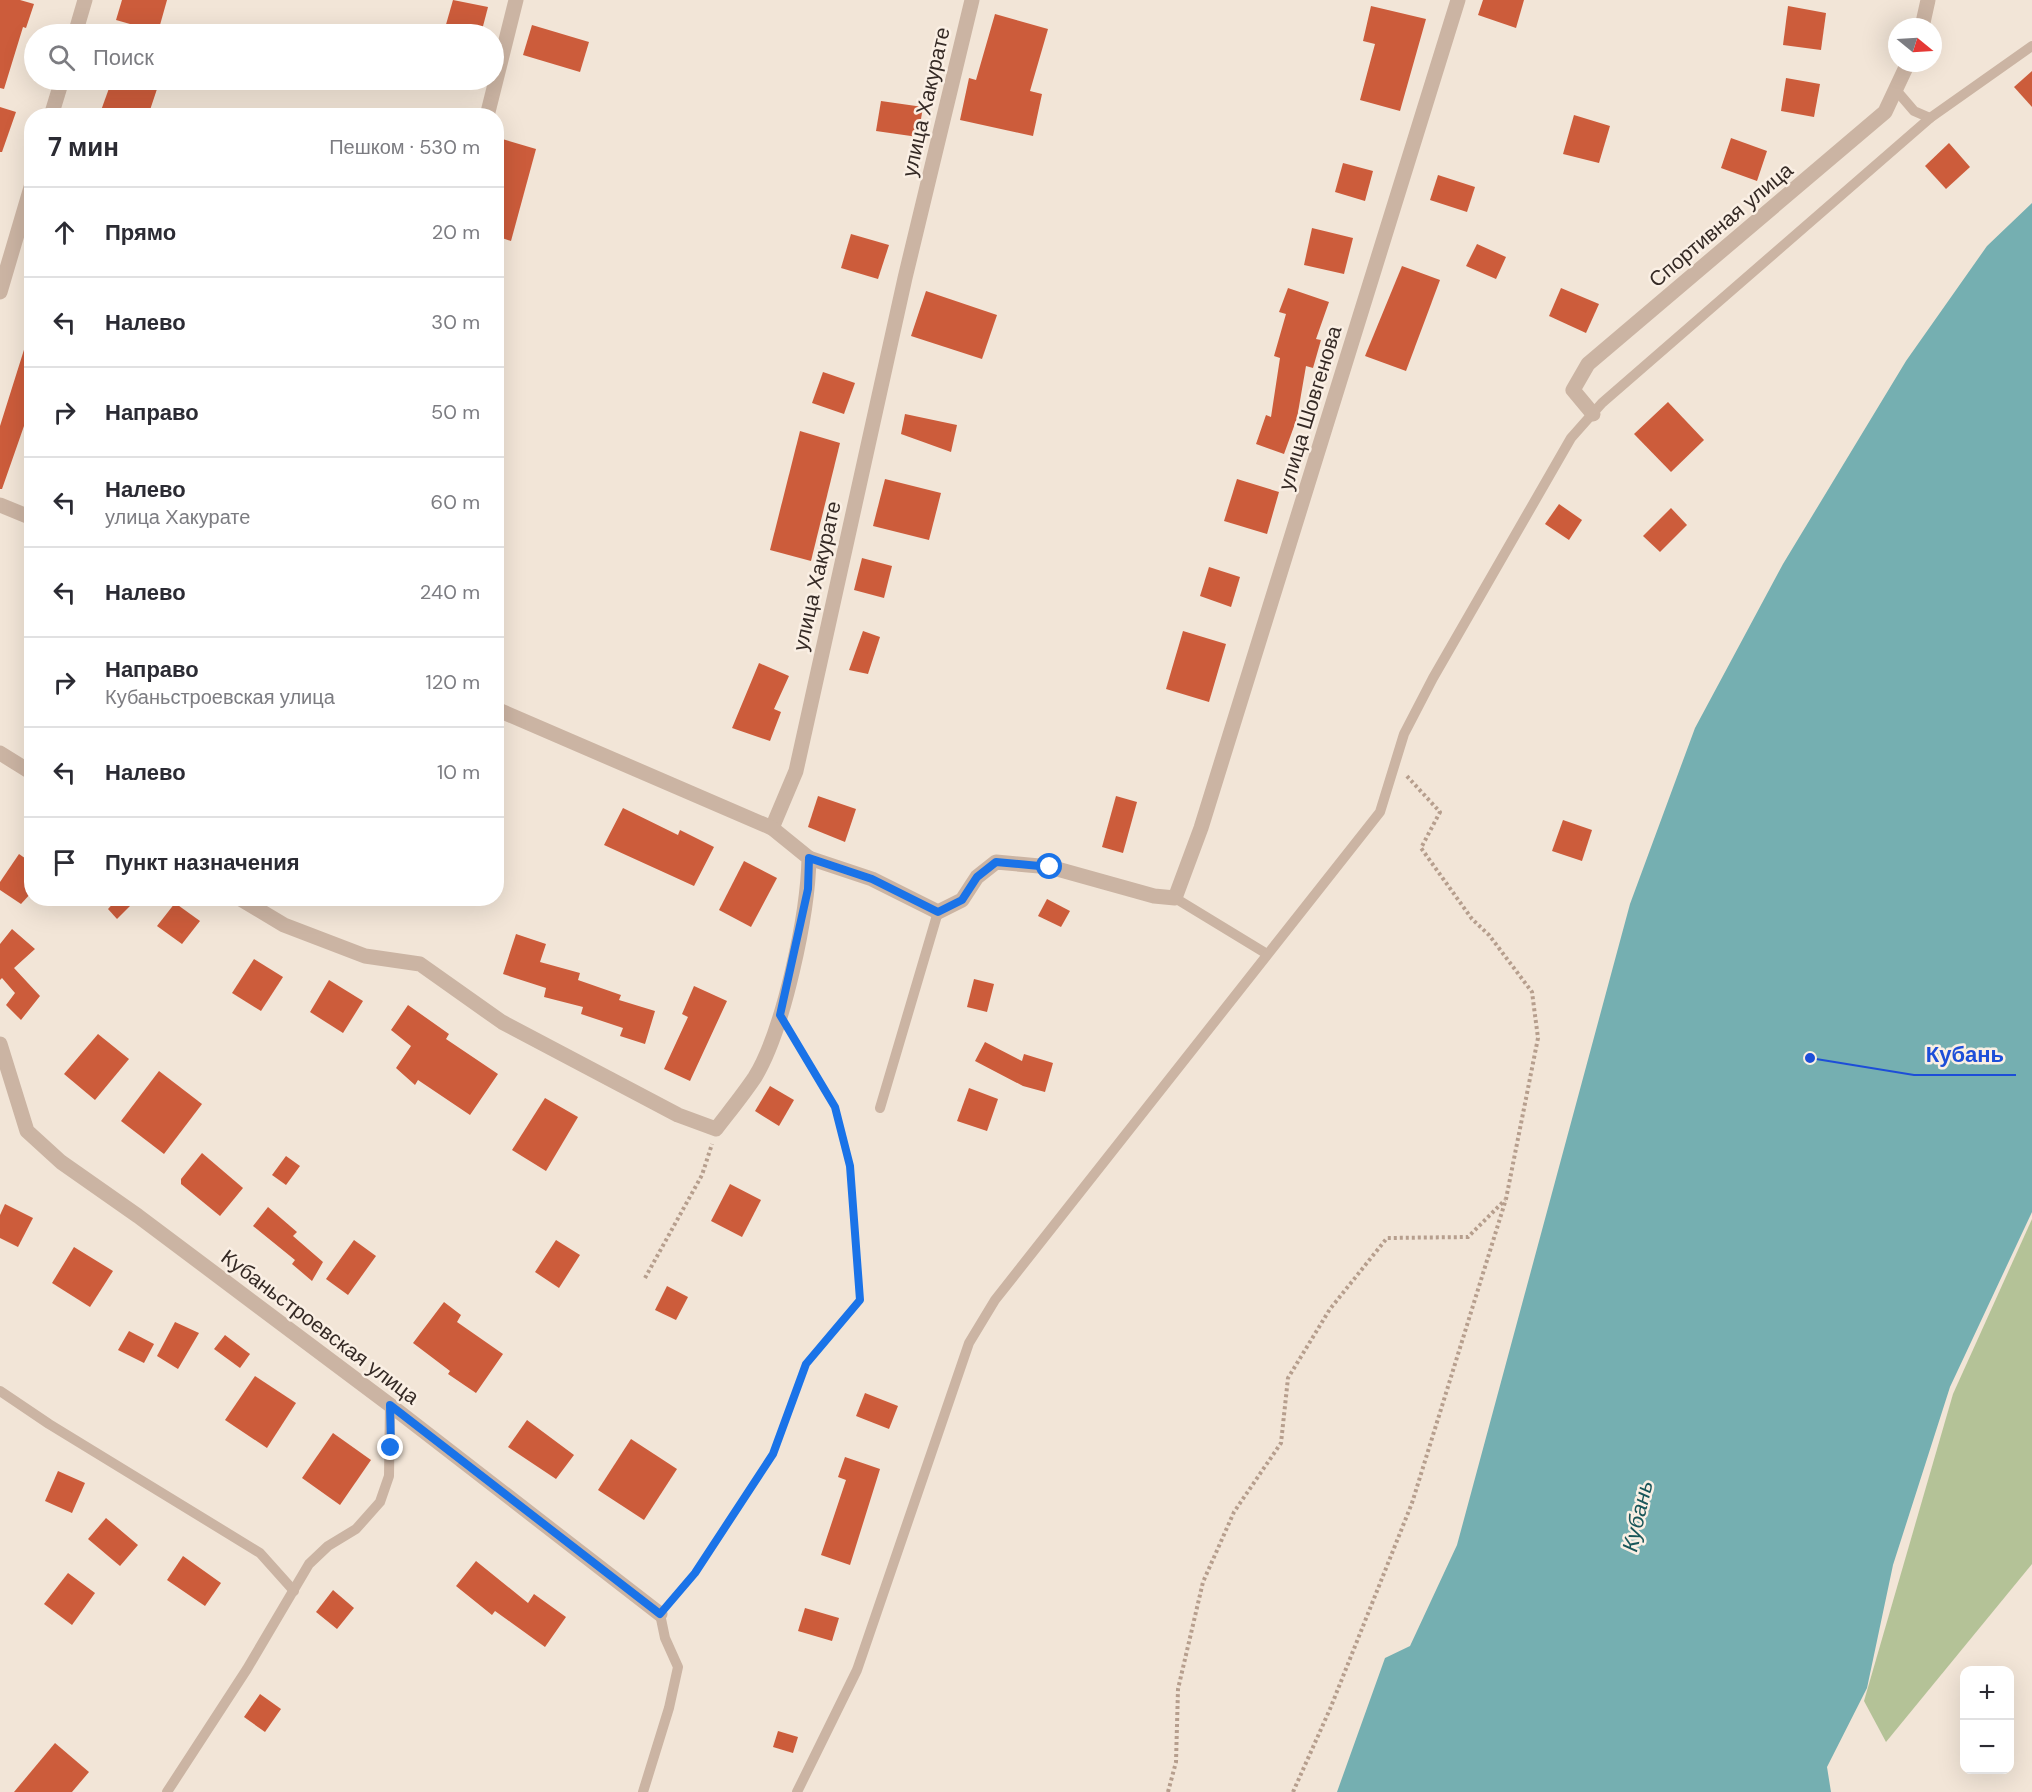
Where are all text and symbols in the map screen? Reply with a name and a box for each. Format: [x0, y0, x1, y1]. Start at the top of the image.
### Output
north arrow [1888, 18, 1942, 72]
search box [24, 24, 504, 90]
street label: улица Хакурате [895, 24, 957, 180]
icon: search [45, 41, 78, 74]
text: Поиск [93, 43, 154, 72]
text: 7 мин [48, 130, 119, 164]
text: Пешком · 530 m [329, 134, 480, 160]
street label: Спортивная улица [1643, 156, 1799, 294]
icon: ahead [48, 216, 81, 249]
text: Прямо [105, 218, 176, 247]
text: 20 m [432, 219, 480, 245]
icon: left [48, 306, 81, 339]
text: Налево [105, 308, 186, 337]
text: 30 m [431, 309, 480, 335]
street label: улица Шовгенова [1272, 322, 1348, 493]
icon: right [48, 396, 81, 429]
text: Направо [105, 398, 199, 427]
text: 50 m [431, 399, 480, 425]
text: Налево [105, 475, 186, 504]
icon: left [48, 486, 81, 519]
text: 60 m [431, 489, 480, 515]
street label: улица Хакурате [786, 498, 848, 654]
text: улица Хакурате [105, 504, 250, 530]
icon: left [48, 576, 81, 609]
text: Налево [105, 578, 186, 607]
text: 240 m [420, 579, 480, 605]
text: Направо [105, 655, 199, 684]
icon: right [48, 666, 81, 699]
text: 120 m [426, 669, 480, 695]
text: Кубаньстроевская улица [105, 684, 335, 710]
icon: left [48, 756, 81, 789]
text: Налево [105, 758, 186, 787]
text: 10 m [437, 759, 480, 785]
icon: arrive [48, 846, 81, 879]
text: Пункт назначения [105, 848, 300, 877]
route start [1036, 853, 1062, 879]
callout: Кубань [1914, 1035, 2016, 1075]
text: Кубань [1926, 1040, 2004, 1069]
street label: Кубаньстроевская улица [215, 1243, 425, 1411]
route end [377, 1434, 403, 1460]
water label: Кубань [1615, 1478, 1660, 1555]
map controls [1960, 1666, 2014, 1774]
button: + [1960, 1666, 2014, 1720]
button: − [1960, 1720, 2014, 1774]

